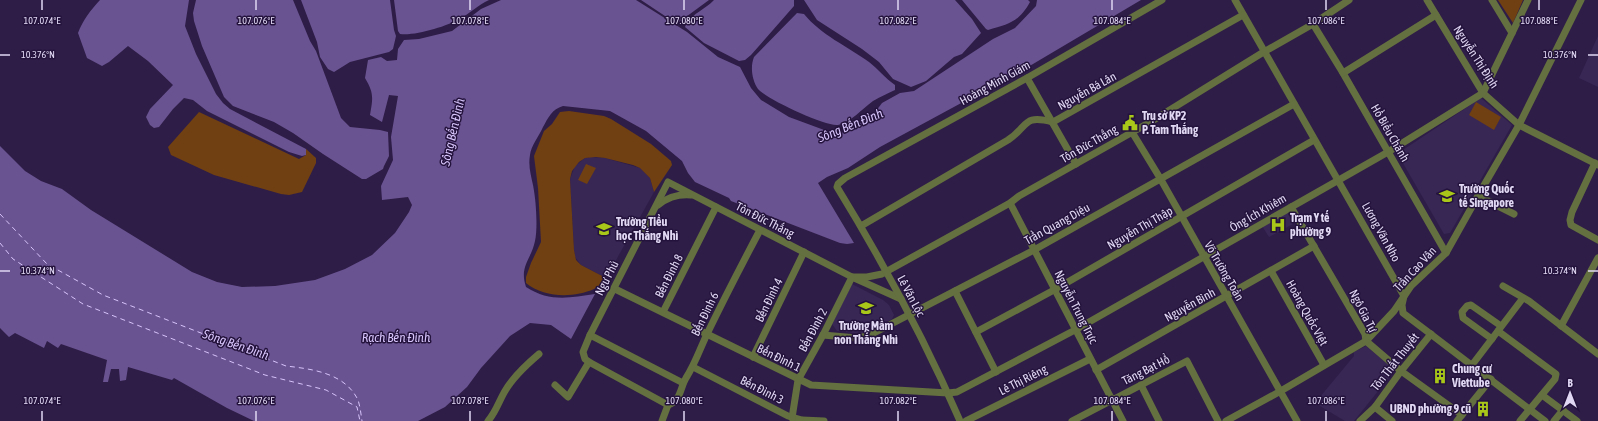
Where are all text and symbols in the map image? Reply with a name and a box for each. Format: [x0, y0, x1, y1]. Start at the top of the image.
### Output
text: 107.074°E [24, 15, 61, 26]
text: 107.076°E [238, 15, 275, 26]
text: 107.078°E [452, 15, 489, 26]
text: 107.080°E [666, 15, 703, 26]
text: 107.082°E [880, 15, 917, 26]
text: 107.084°E [1094, 15, 1131, 26]
text: 107.086°E [1308, 15, 1345, 26]
text: 107.088°E [1521, 15, 1558, 26]
street label: Nguyễn Thị Định [1450, 23, 1502, 91]
text: 10.376°N [21, 49, 55, 60]
text: 10.376°N [1543, 49, 1577, 60]
street label: Hoàng Minh Giám [957, 58, 1033, 108]
street label: Nguyễn Bá Lân [1055, 69, 1119, 113]
water label: Sông Bến Đình [437, 96, 468, 168]
street label: Hồ Biểu Chánh [1368, 102, 1412, 164]
water label: Sông Bến Đình [815, 105, 886, 146]
place label: Trụ sở KP2 P. Tam Thắng [1142, 109, 1199, 137]
public building icon: Trụ sở KP2 P. Tam Thắng [1121, 114, 1139, 132]
street label: Tôn Đức Thắng [1058, 122, 1121, 166]
place label: Trường Quốc tế Singapore [1458, 181, 1515, 210]
school or university icon: Trường Quốc tế Singapore [1438, 187, 1456, 205]
street label: Ông Ích Khiêm [1227, 191, 1289, 235]
street label: Tôn Đức Thắng [733, 199, 797, 241]
street label: Trần Quang Diệu [1022, 200, 1092, 248]
street label: Lương Văn Nho [1359, 200, 1403, 264]
street label: Nguyễn Thị Thập [1105, 203, 1175, 252]
place label: Trạm Y tế phường 9 [1290, 210, 1332, 239]
place label: Trường Tiểu học Thắng Nhì [616, 214, 678, 243]
hospital icon: Trạm Y tế phường 9 [1269, 216, 1287, 234]
school or university icon: Trường Tiểu học Thắng Nhì [595, 220, 613, 238]
street label: Võ Trường Toản [1201, 239, 1247, 303]
street label: Trần Cao Vân [1391, 244, 1439, 294]
street label: Bến Đình 8 [652, 252, 686, 300]
street label: Ngư Phủ [592, 258, 622, 298]
text: 10.374°N [21, 265, 55, 276]
text: 10.374°N [1543, 265, 1577, 276]
street label: Nguyễn Trung Trực [1051, 268, 1101, 347]
street label: Lê Văn Lộc [894, 273, 928, 320]
street label: Bến Đình 4 [752, 275, 786, 324]
street label: Hoàng Quốc Việt [1283, 278, 1331, 349]
street label: Nguyễn Bình [1162, 285, 1218, 325]
street label: Ngô Gia Tự [1346, 287, 1380, 335]
street label: Bến Đình 6 [688, 289, 722, 338]
school or university icon: Trường Mầm non Thắng Nhì [857, 299, 875, 317]
street label: Bến Đình 2 [796, 306, 830, 354]
place label: Trường Mầm non Thắng Nhì [834, 318, 898, 347]
water label: Sông Bến Đình [200, 326, 271, 363]
water label: Rạch Bến Đình [362, 330, 431, 345]
street label: Tôn Thất Thuyết [1368, 330, 1422, 394]
street label: Bến Đình 1 [755, 341, 804, 375]
street label: Tăng Bạt Hổ [1120, 352, 1172, 388]
street label: Lê Thị Riêng [997, 362, 1050, 398]
place label: Chung cư Viettube [1451, 362, 1493, 390]
building icon: Chung cư Viettube [1431, 367, 1449, 385]
street label: Bến Đình 3 [738, 373, 786, 407]
north arrow [1550, 373, 1590, 413]
text: B [1567, 377, 1573, 389]
text: 107.074°E [24, 395, 61, 406]
text: 107.076°E [238, 395, 275, 406]
text: 107.078°E [452, 395, 489, 406]
text: 107.080°E [666, 395, 703, 406]
text: 107.082°E [880, 395, 917, 406]
text: 107.084°E [1094, 395, 1131, 406]
text: 107.086°E [1308, 395, 1345, 406]
building icon: UBND phường 9 cũ [1474, 400, 1492, 418]
place label: UBND phường 9 cũ [1390, 402, 1471, 416]

